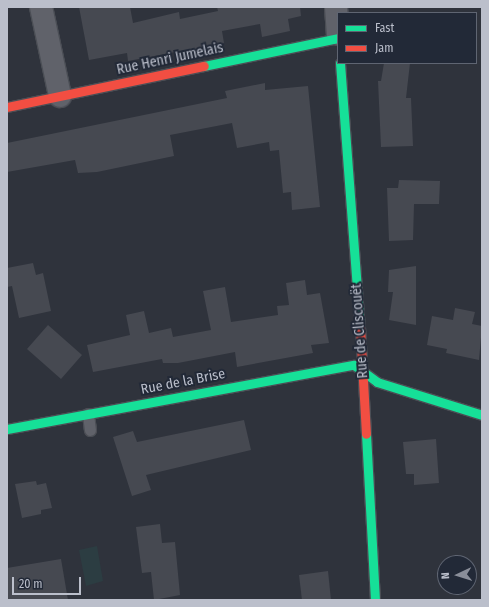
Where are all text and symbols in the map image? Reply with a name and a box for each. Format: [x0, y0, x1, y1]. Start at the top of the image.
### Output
legend [337, 12, 477, 64]
text: Fast [375, 21, 394, 35]
street label: Rue Henri Jumelais [115, 40, 225, 78]
text: Jam [375, 41, 393, 55]
street label: Rue de Cliscouët [348, 283, 372, 379]
street label: Rue de la Brise [139, 366, 227, 398]
north arrow [437, 555, 477, 595]
scale bar [14, 569, 83, 595]
text: N [439, 572, 452, 580]
text: 20 m [19, 577, 43, 591]

